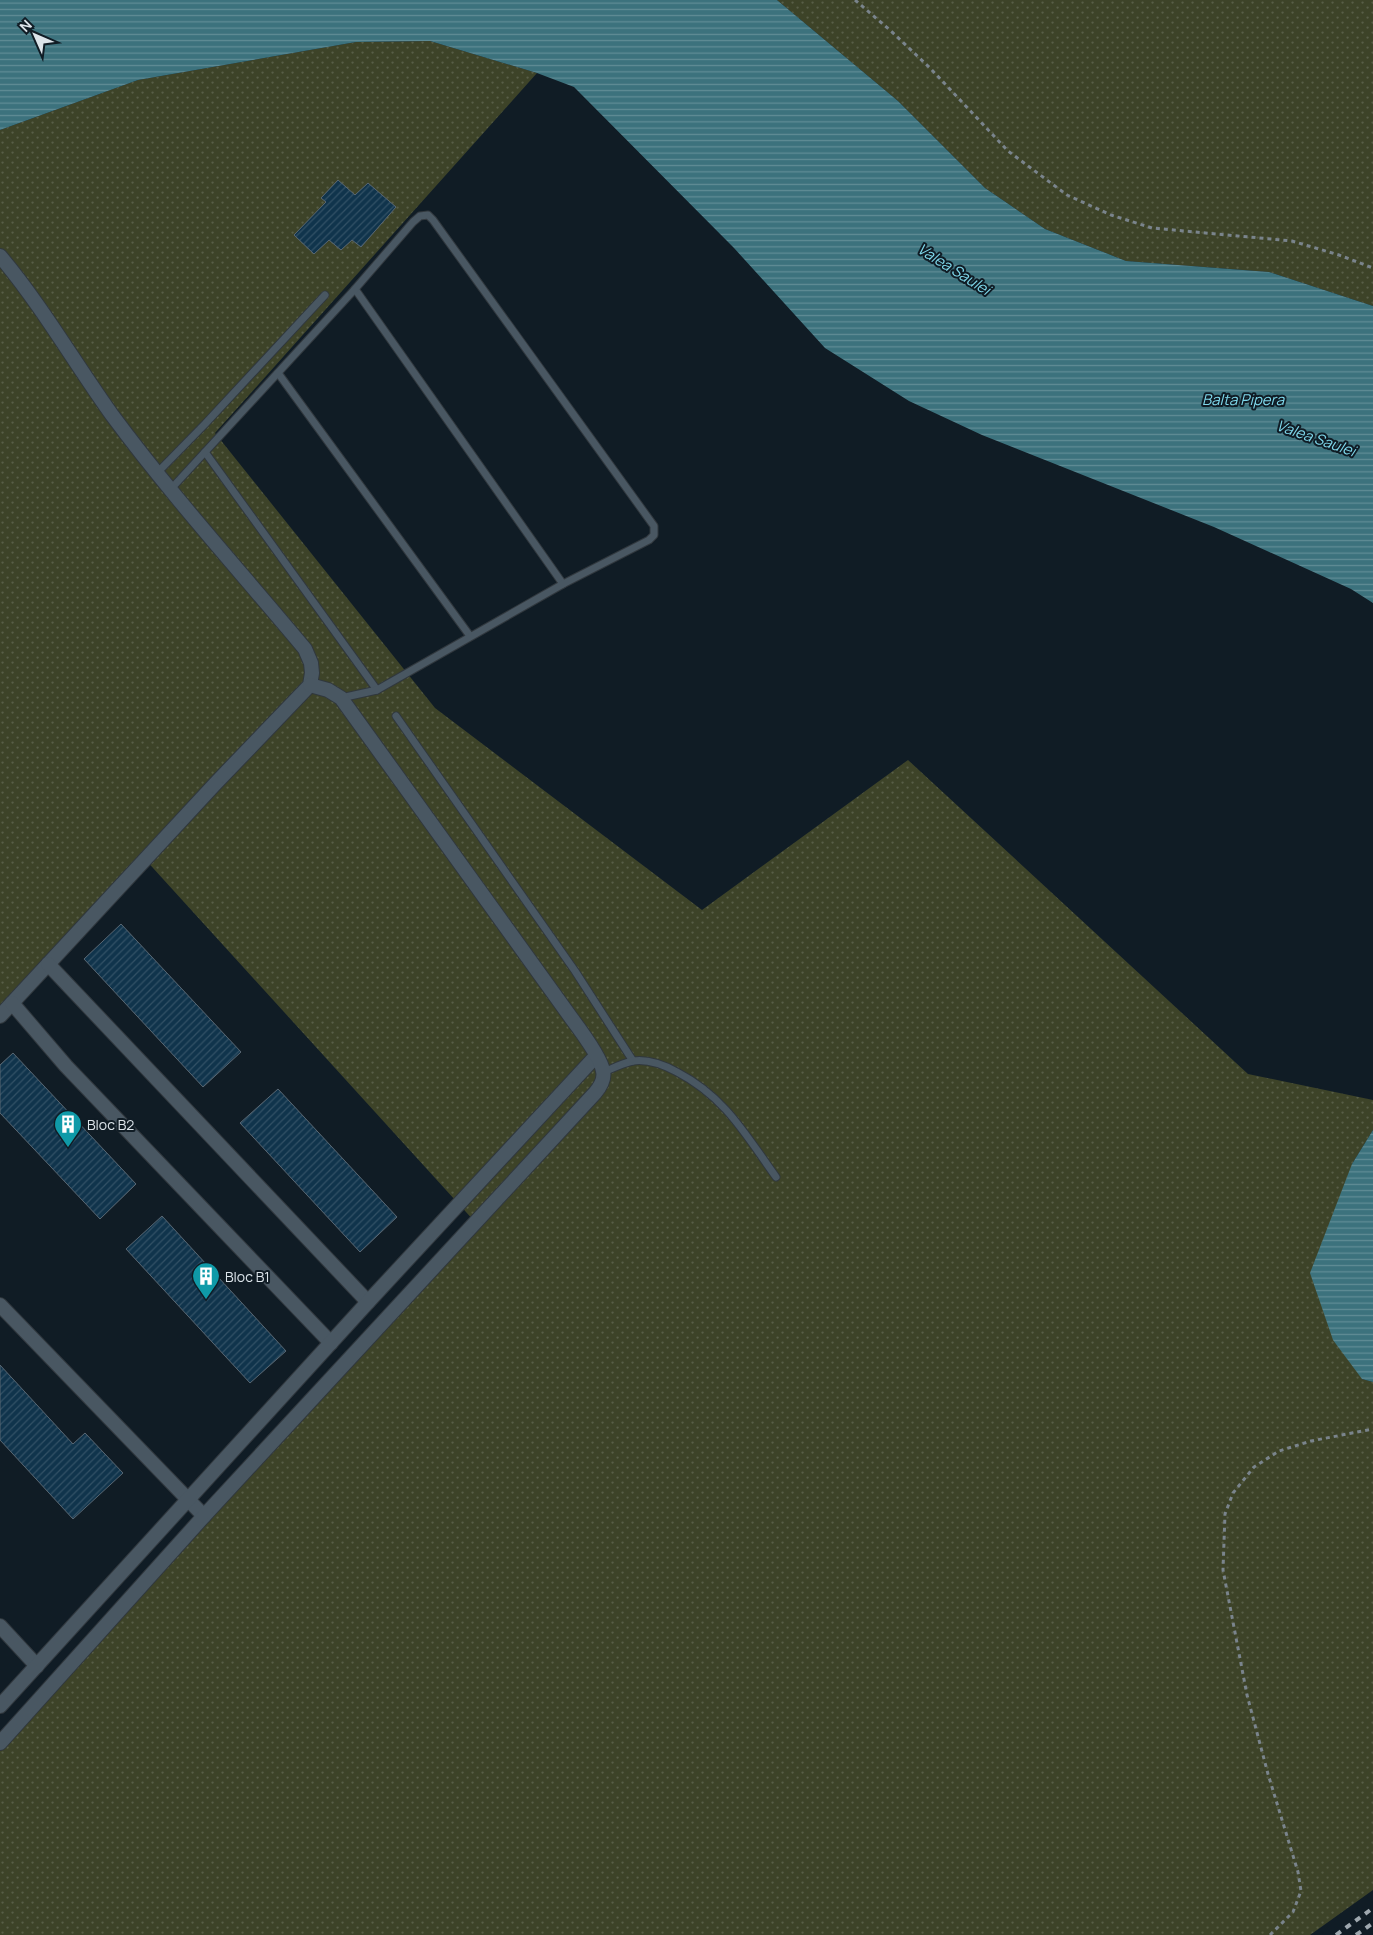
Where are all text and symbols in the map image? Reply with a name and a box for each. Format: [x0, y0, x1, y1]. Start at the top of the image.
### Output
north arrow [10, 10, 60, 60]
text: N [15, 15, 36, 36]
water label: Valea Saulei [913, 238, 997, 301]
water label: Balta Pipera [1202, 389, 1285, 410]
water label: Valea Saulei [1274, 415, 1361, 462]
building icon: Bloc B2 [53, 1109, 83, 1148]
place label: Bloc B2 [87, 1115, 134, 1134]
building icon: Bloc B1 [191, 1261, 221, 1300]
place label: Bloc B1 [225, 1267, 270, 1286]

